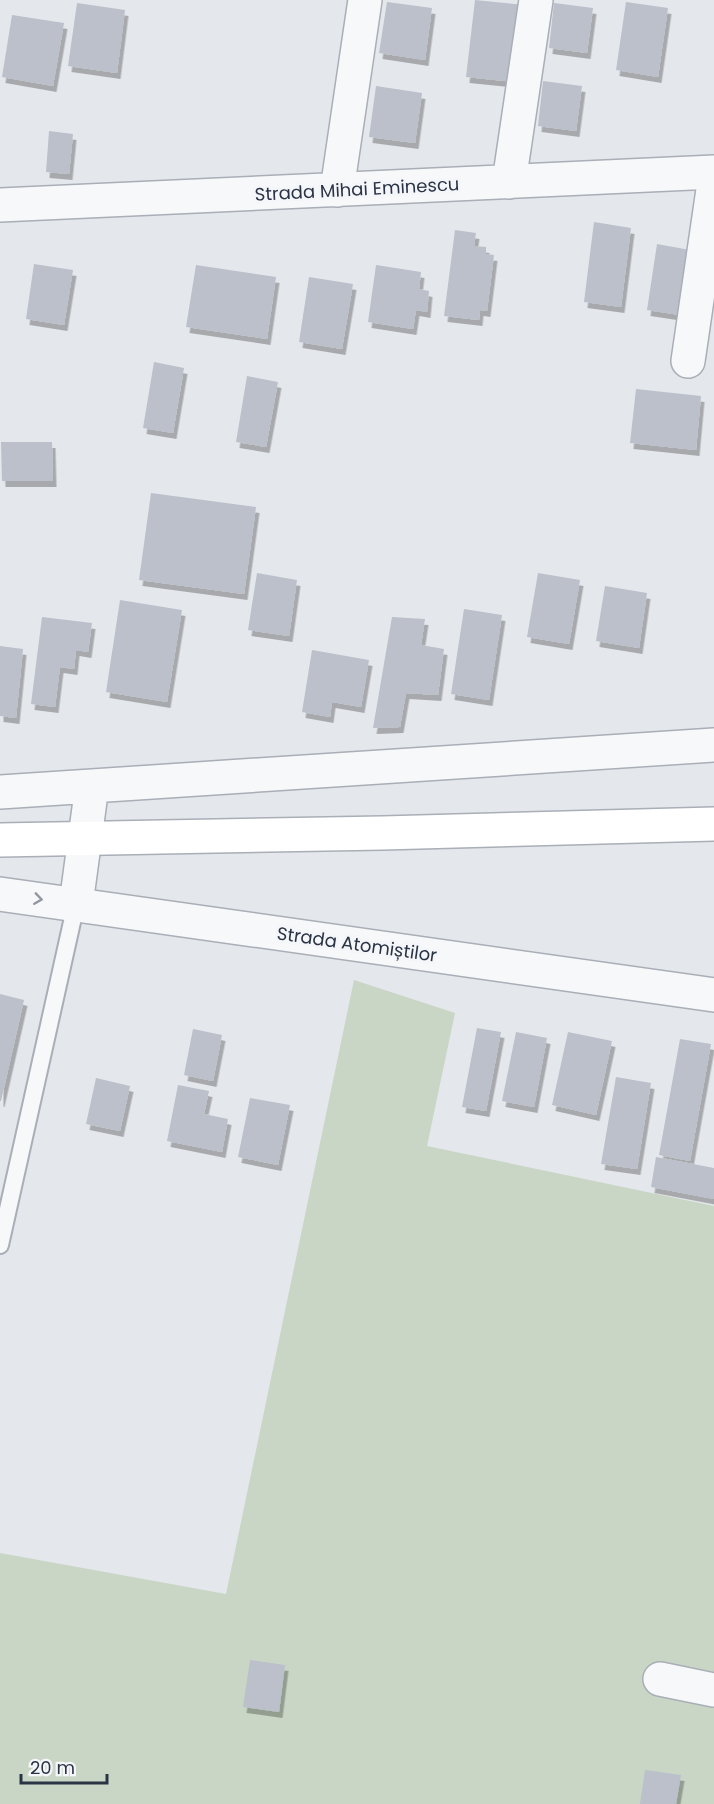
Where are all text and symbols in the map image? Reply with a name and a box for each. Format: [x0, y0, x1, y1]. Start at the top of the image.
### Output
street label: Strada Mihai Eminescu [254, 171, 460, 207]
one-way arrow [33, 892, 42, 905]
street label: Strada Atomiștilor [275, 920, 439, 968]
scale bar [21, 1747, 106, 1785]
text: 20 m [30, 1755, 75, 1780]

